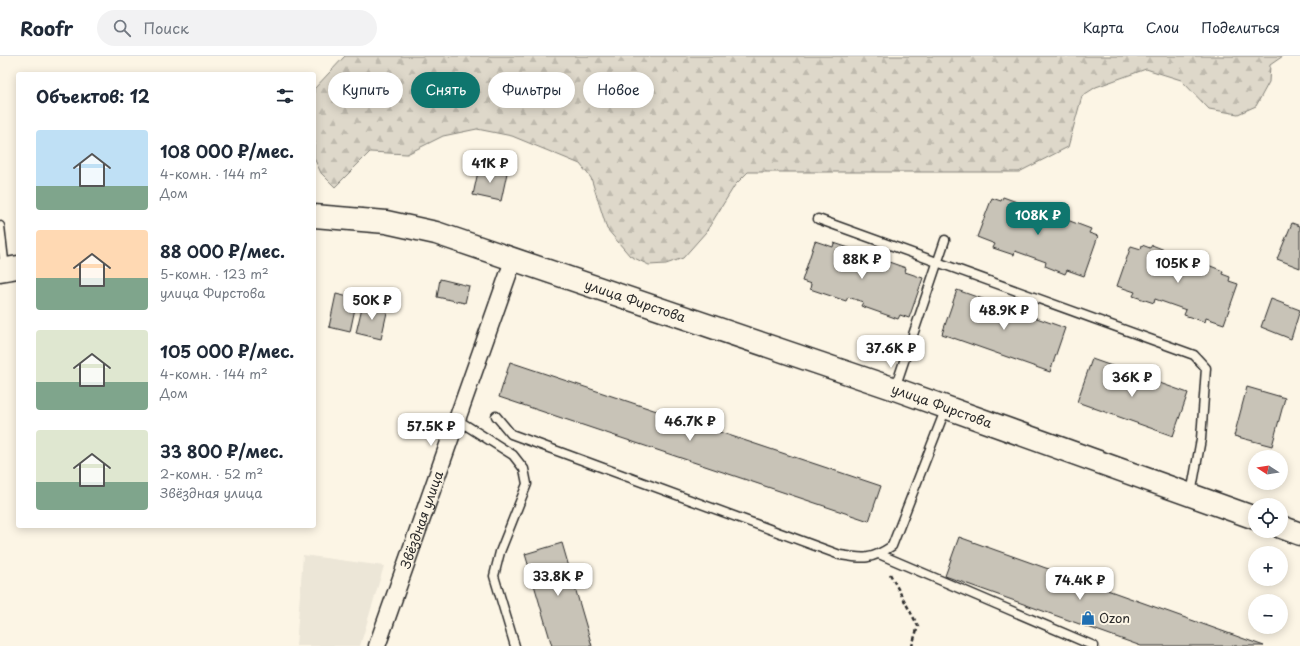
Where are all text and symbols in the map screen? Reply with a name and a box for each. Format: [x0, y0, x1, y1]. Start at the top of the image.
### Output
search box [97, 10, 377, 46]
text: Roofr [20, 14, 73, 42]
text: Поиск [143, 16, 189, 39]
icon: search [111, 17, 133, 39]
text: Карта [1083, 17, 1124, 38]
text: Слои [1146, 17, 1179, 38]
text: Поделиться [1201, 17, 1280, 38]
chip: Купить [328, 72, 403, 108]
chip: Снять [411, 72, 480, 108]
chip: Фильтры [488, 72, 575, 108]
chip: Новое [583, 72, 654, 108]
text: Объектов: 12 [36, 83, 150, 109]
icon: filters [274, 85, 296, 107]
text: 108 000 ₽/мес. [160, 138, 294, 164]
icon: home [68, 146, 116, 194]
pin: 41K ₽ [462, 150, 518, 184]
text: 41K ₽ [471, 153, 509, 172]
text: 4-комн. · 144 m² [160, 164, 268, 183]
text: Дом [160, 183, 188, 202]
pin: 108K ₽ [1005, 202, 1071, 236]
text: 108K ₽ [1015, 205, 1061, 224]
text: 88 000 ₽/мес. [160, 238, 285, 264]
icon: home [68, 246, 116, 294]
pin: 88K ₽ [834, 246, 890, 280]
text: 88K ₽ [843, 249, 881, 268]
pin: 105K ₽ [1145, 250, 1211, 284]
text: 105K ₽ [1155, 253, 1201, 272]
text: 5-комн. · 123 m² [160, 264, 269, 283]
street label: улица Фирстова [583, 274, 689, 327]
text: улица Фирстова [160, 283, 265, 302]
pin: 50K ₽ [344, 287, 400, 321]
text: 50K ₽ [352, 290, 392, 309]
pin: 48.9K ₽ [967, 297, 1041, 331]
text: 48.9K ₽ [979, 300, 1029, 319]
pin: 37.6K ₽ [854, 335, 928, 369]
text: 105 000 ₽/мес. [160, 338, 294, 364]
text: 37.6K ₽ [866, 338, 916, 357]
icon: home [68, 346, 116, 394]
text: 4-комн. · 144 m² [160, 364, 268, 383]
pin: 36K ₽ [1104, 364, 1160, 398]
text: 36K ₽ [1112, 367, 1152, 386]
street label: улица Фирстова [889, 379, 996, 432]
text: Дом [160, 383, 188, 402]
pin: 46.7K ₽ [653, 408, 727, 442]
text: 46.7K ₽ [664, 411, 716, 430]
pin: 57.5K ₽ [394, 413, 468, 447]
text: 57.5K ₽ [407, 416, 455, 435]
text: 33 800 ₽/мес. [160, 438, 283, 464]
icon: home [68, 446, 116, 494]
north arrow [1248, 450, 1288, 490]
map controls [1248, 450, 1288, 634]
text: 2-комн. · 52 m² [160, 464, 263, 483]
street label: Звёздная улица [395, 467, 447, 571]
text: Звёздная улица [160, 483, 262, 502]
button: locate [1248, 498, 1288, 538]
button: + [1248, 546, 1288, 586]
pin: 33.8K ₽ [521, 563, 595, 597]
text: 33.8K ₽ [533, 566, 583, 585]
pin: 74.4K ₽ [1043, 567, 1117, 601]
text: 74.4K ₽ [1055, 570, 1105, 589]
button: − [1248, 594, 1288, 634]
place label: Ozon [1099, 608, 1130, 627]
shop icon: Ozon [1080, 610, 1096, 626]

